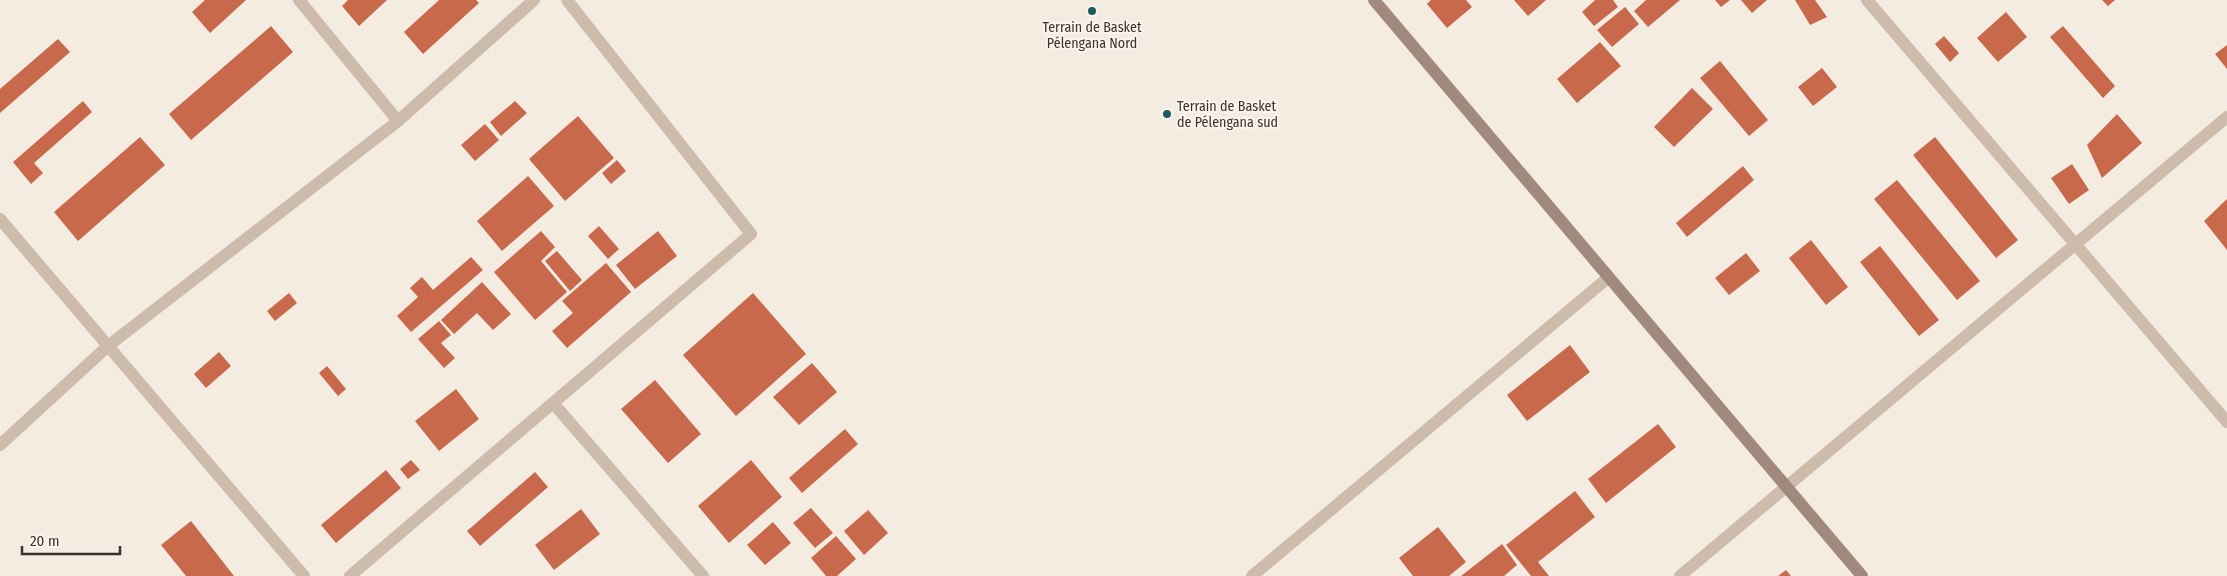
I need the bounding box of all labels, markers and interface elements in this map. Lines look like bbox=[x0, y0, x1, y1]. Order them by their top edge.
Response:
marker: Terrain de Basket Pélengana Nord bbox=[1086, 5, 1098, 17]
place label: Terrain de Basket Pélengana Nord bbox=[1042, 19, 1142, 52]
place label: Terrain de Basket de Pélengana sud bbox=[1177, 98, 1278, 131]
marker: Terrain de Basket de Pélengana sud bbox=[1161, 108, 1173, 120]
scale bar bbox=[22, 524, 120, 556]
text: 20 m bbox=[30, 532, 60, 550]

